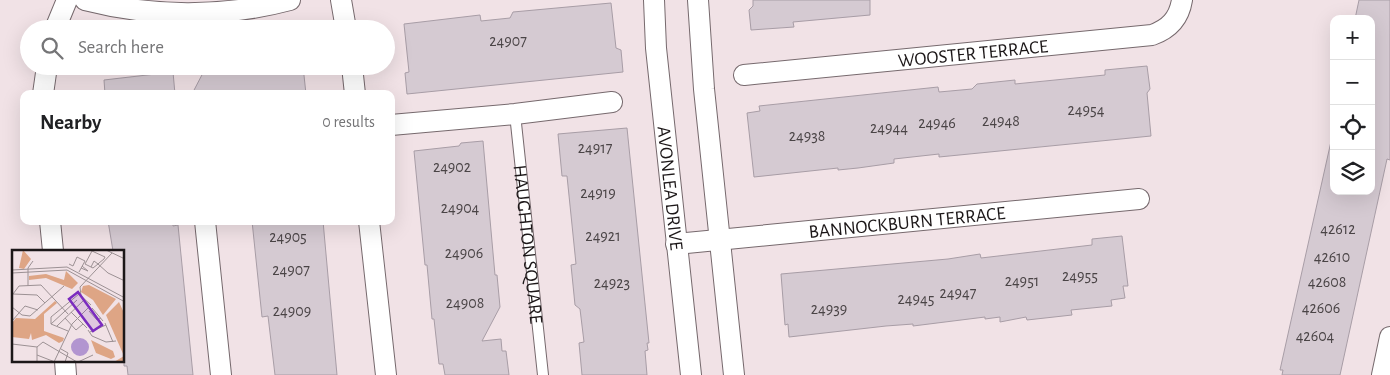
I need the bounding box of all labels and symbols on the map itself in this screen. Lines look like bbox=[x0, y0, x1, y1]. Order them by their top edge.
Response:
house number: 24907 bbox=[489, 33, 527, 49]
street label: WOOSTER TERRACE bbox=[897, 37, 1049, 71]
house number: 24954 bbox=[1068, 102, 1105, 118]
house number: 24948 bbox=[982, 113, 1020, 129]
house number: 24946 bbox=[918, 115, 956, 131]
house number: 24944 bbox=[870, 120, 908, 136]
street label: AVONLEA DRIVE bbox=[653, 125, 686, 251]
house number: 24938 bbox=[789, 128, 825, 144]
house number: 24917 bbox=[578, 140, 613, 156]
house number: 24902 bbox=[433, 159, 471, 175]
street label: HAUGHTON SQUARE bbox=[510, 164, 545, 325]
house number: 24919 bbox=[580, 185, 616, 201]
house number: 24904 bbox=[441, 200, 480, 216]
street label: BANNOCKBURN TERRACE bbox=[808, 204, 1006, 242]
house number: 42612 bbox=[1320, 221, 1356, 237]
house number: 24921 bbox=[585, 228, 621, 244]
house number: 24905 bbox=[269, 229, 307, 245]
house number: 24906 bbox=[445, 245, 483, 261]
house number: 42610 bbox=[1314, 249, 1350, 265]
inset map bbox=[12, 250, 125, 362]
house number: 24907 bbox=[272, 262, 310, 278]
house number: 24955 bbox=[1062, 268, 1098, 284]
house number: 24951 bbox=[1005, 273, 1039, 289]
house number: 42608 bbox=[1308, 274, 1346, 290]
house number: 24923 bbox=[594, 275, 630, 291]
house number: 24947 bbox=[940, 285, 977, 301]
house number: 24945 bbox=[898, 291, 934, 307]
house number: 24908 bbox=[446, 295, 484, 311]
house number: 42606 bbox=[1302, 300, 1340, 316]
house number: 24939 bbox=[811, 301, 847, 317]
house number: 24909 bbox=[273, 303, 311, 319]
house number: 42604 bbox=[1296, 328, 1335, 344]

